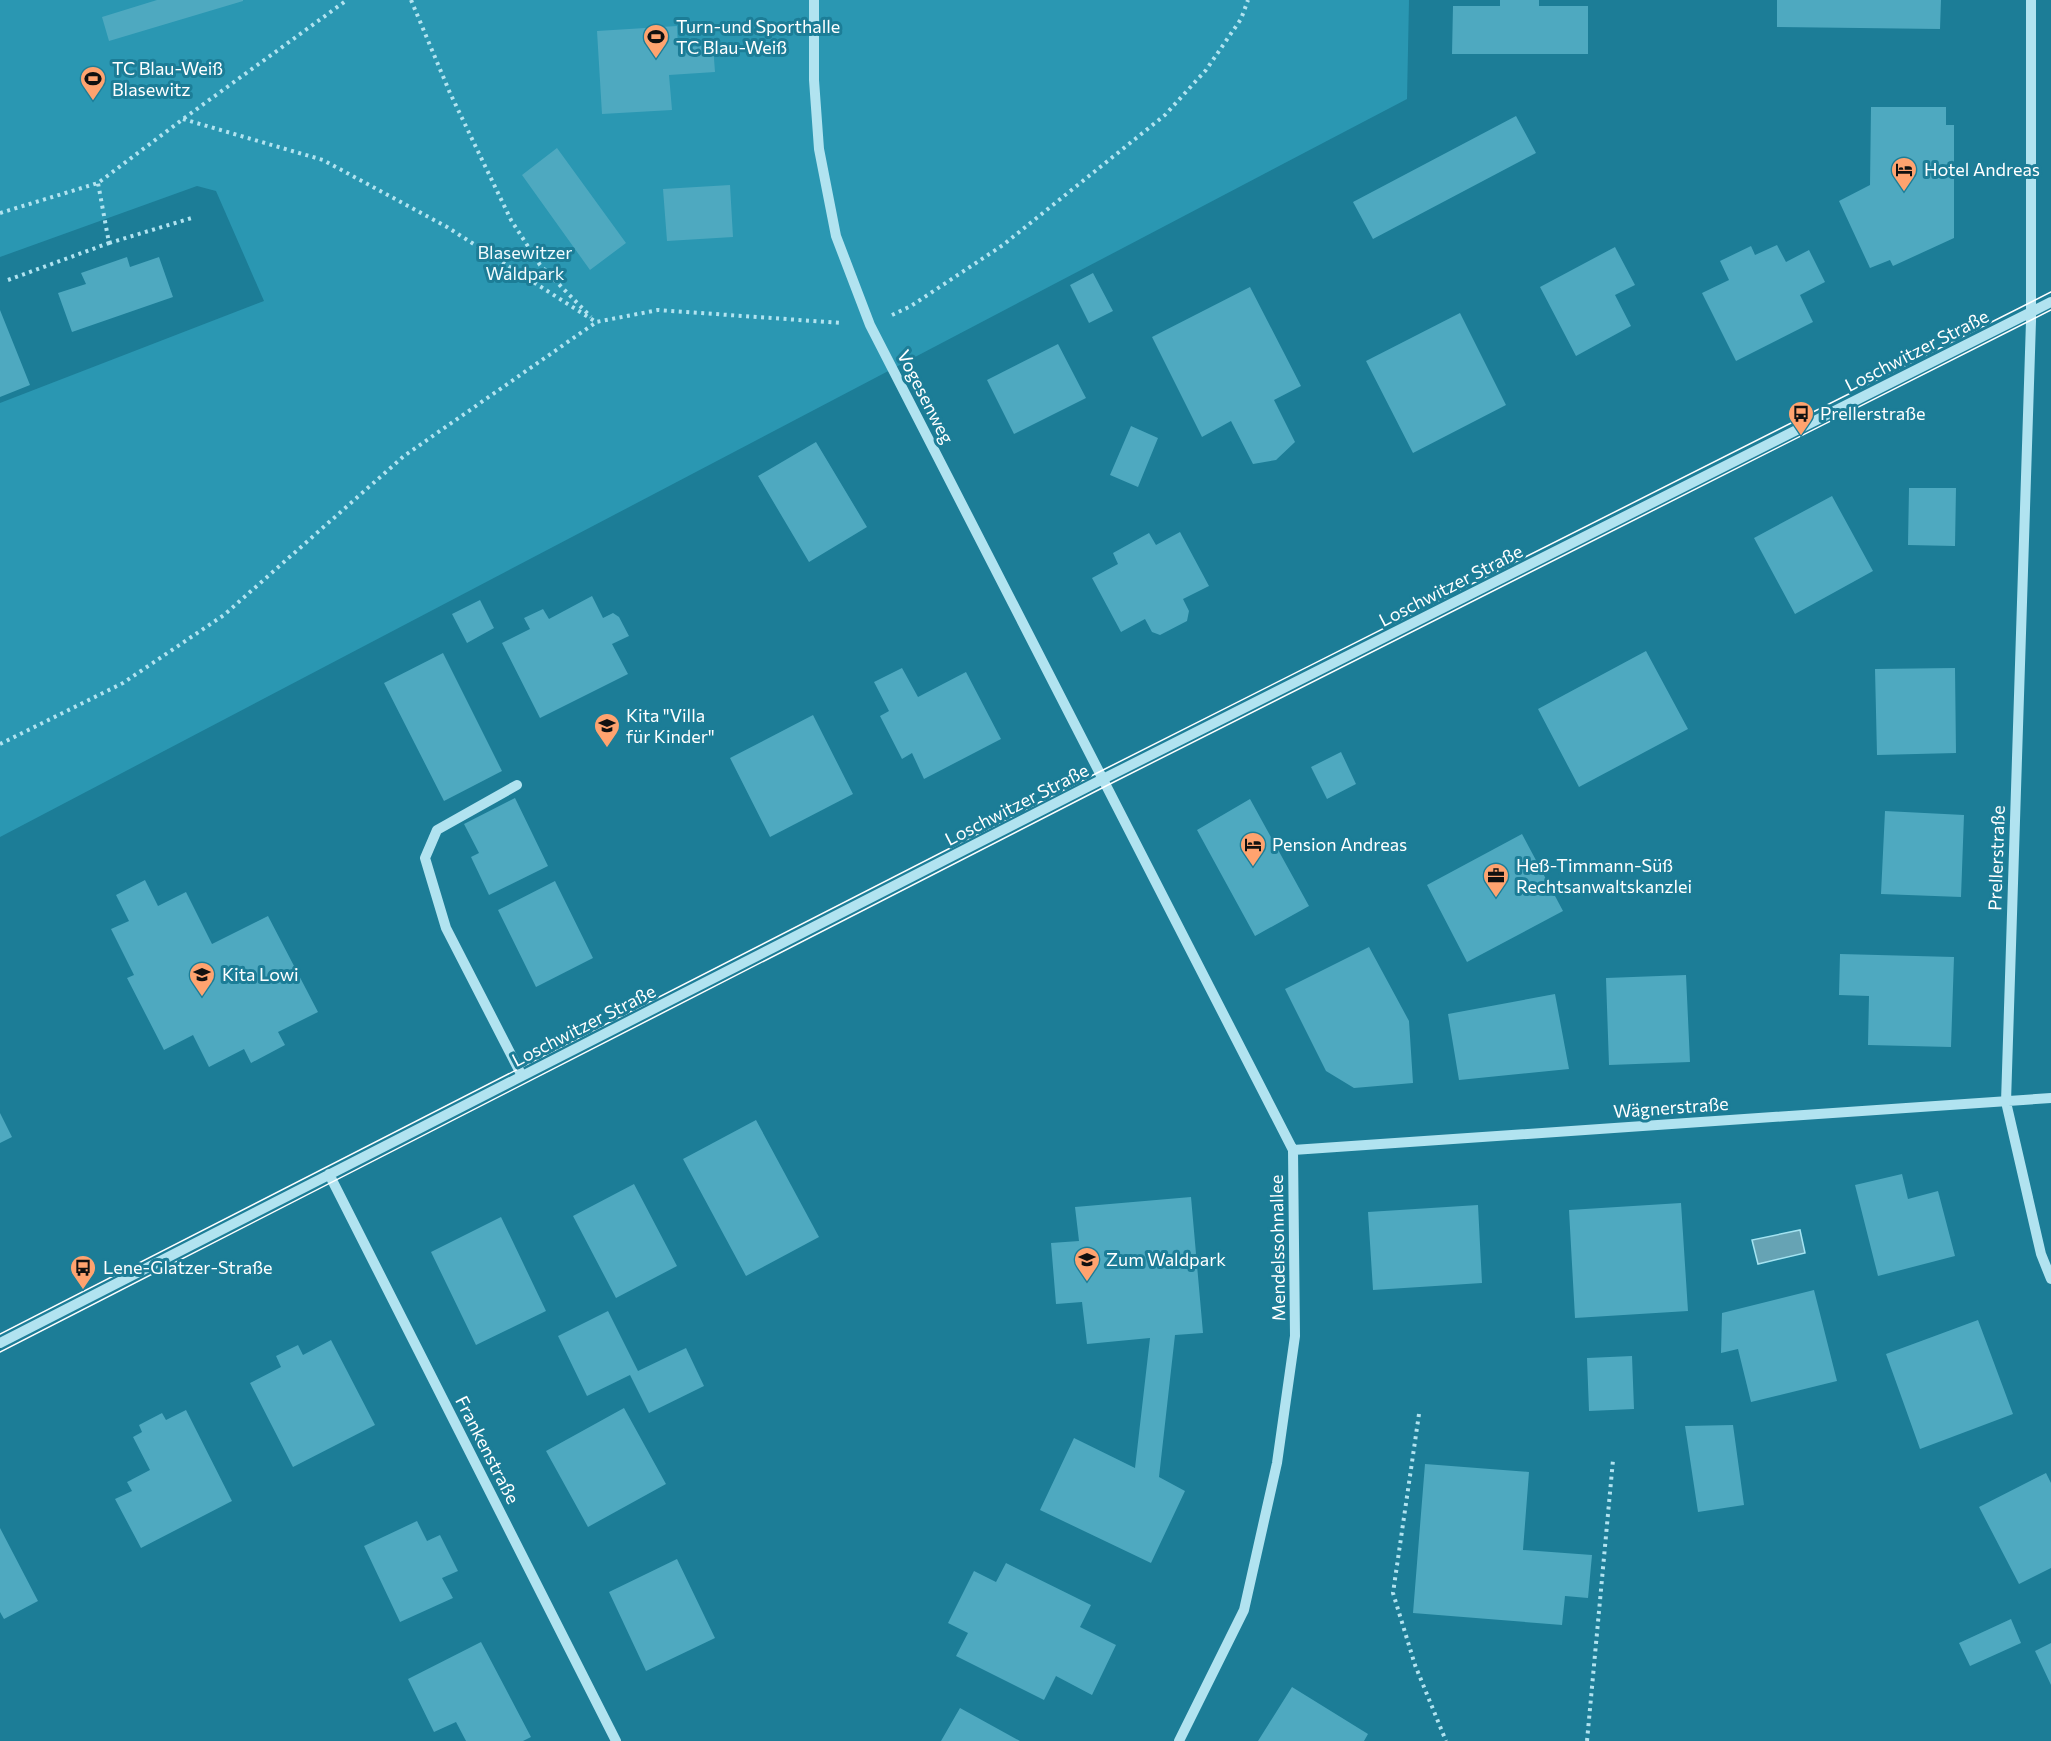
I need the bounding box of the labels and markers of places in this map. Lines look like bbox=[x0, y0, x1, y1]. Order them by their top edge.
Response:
place label: Turn-und Sporthalle TC Blau-Weiß bbox=[676, 15, 840, 58]
sports icon: Turn-und Sporthalle TC Blau-Weiß bbox=[641, 22, 671, 60]
place label: TC Blau-Weiß Blasewitz bbox=[112, 57, 223, 100]
sports icon: TC Blau-Weiß Blasewitz bbox=[78, 64, 108, 102]
hotel icon: Hotel Andreas bbox=[1889, 155, 1919, 193]
place label: Hotel Andreas bbox=[1924, 158, 2040, 180]
bus stop icon: Prellerstraße bbox=[1786, 399, 1816, 437]
place label: Prellerstraße bbox=[1820, 402, 1926, 424]
place label: Kita "Villa für Kinder" bbox=[626, 704, 715, 747]
school or university icon: Kita "Villa für Kinder" bbox=[592, 711, 622, 749]
hotel icon: Pension Andreas bbox=[1238, 830, 1268, 868]
place label: Pension Andreas bbox=[1272, 833, 1407, 855]
place label: Heß-Timmann-Süß Rechtsanwaltskanzlei bbox=[1516, 854, 1692, 897]
office icon: Heß-Timmann-Süß Rechtsanwaltskanzlei bbox=[1481, 861, 1511, 899]
school or university icon: Kita Lowi bbox=[187, 960, 217, 998]
place label: Kita Lowi bbox=[222, 963, 299, 985]
school or university icon: Zum Waldpark bbox=[1072, 1245, 1102, 1283]
place label: Zum Waldpark bbox=[1106, 1248, 1226, 1270]
bus stop icon: Lene-Glatzer-Straße bbox=[68, 1253, 98, 1291]
place label: Lene-Glatzer-Straße bbox=[103, 1256, 273, 1278]

